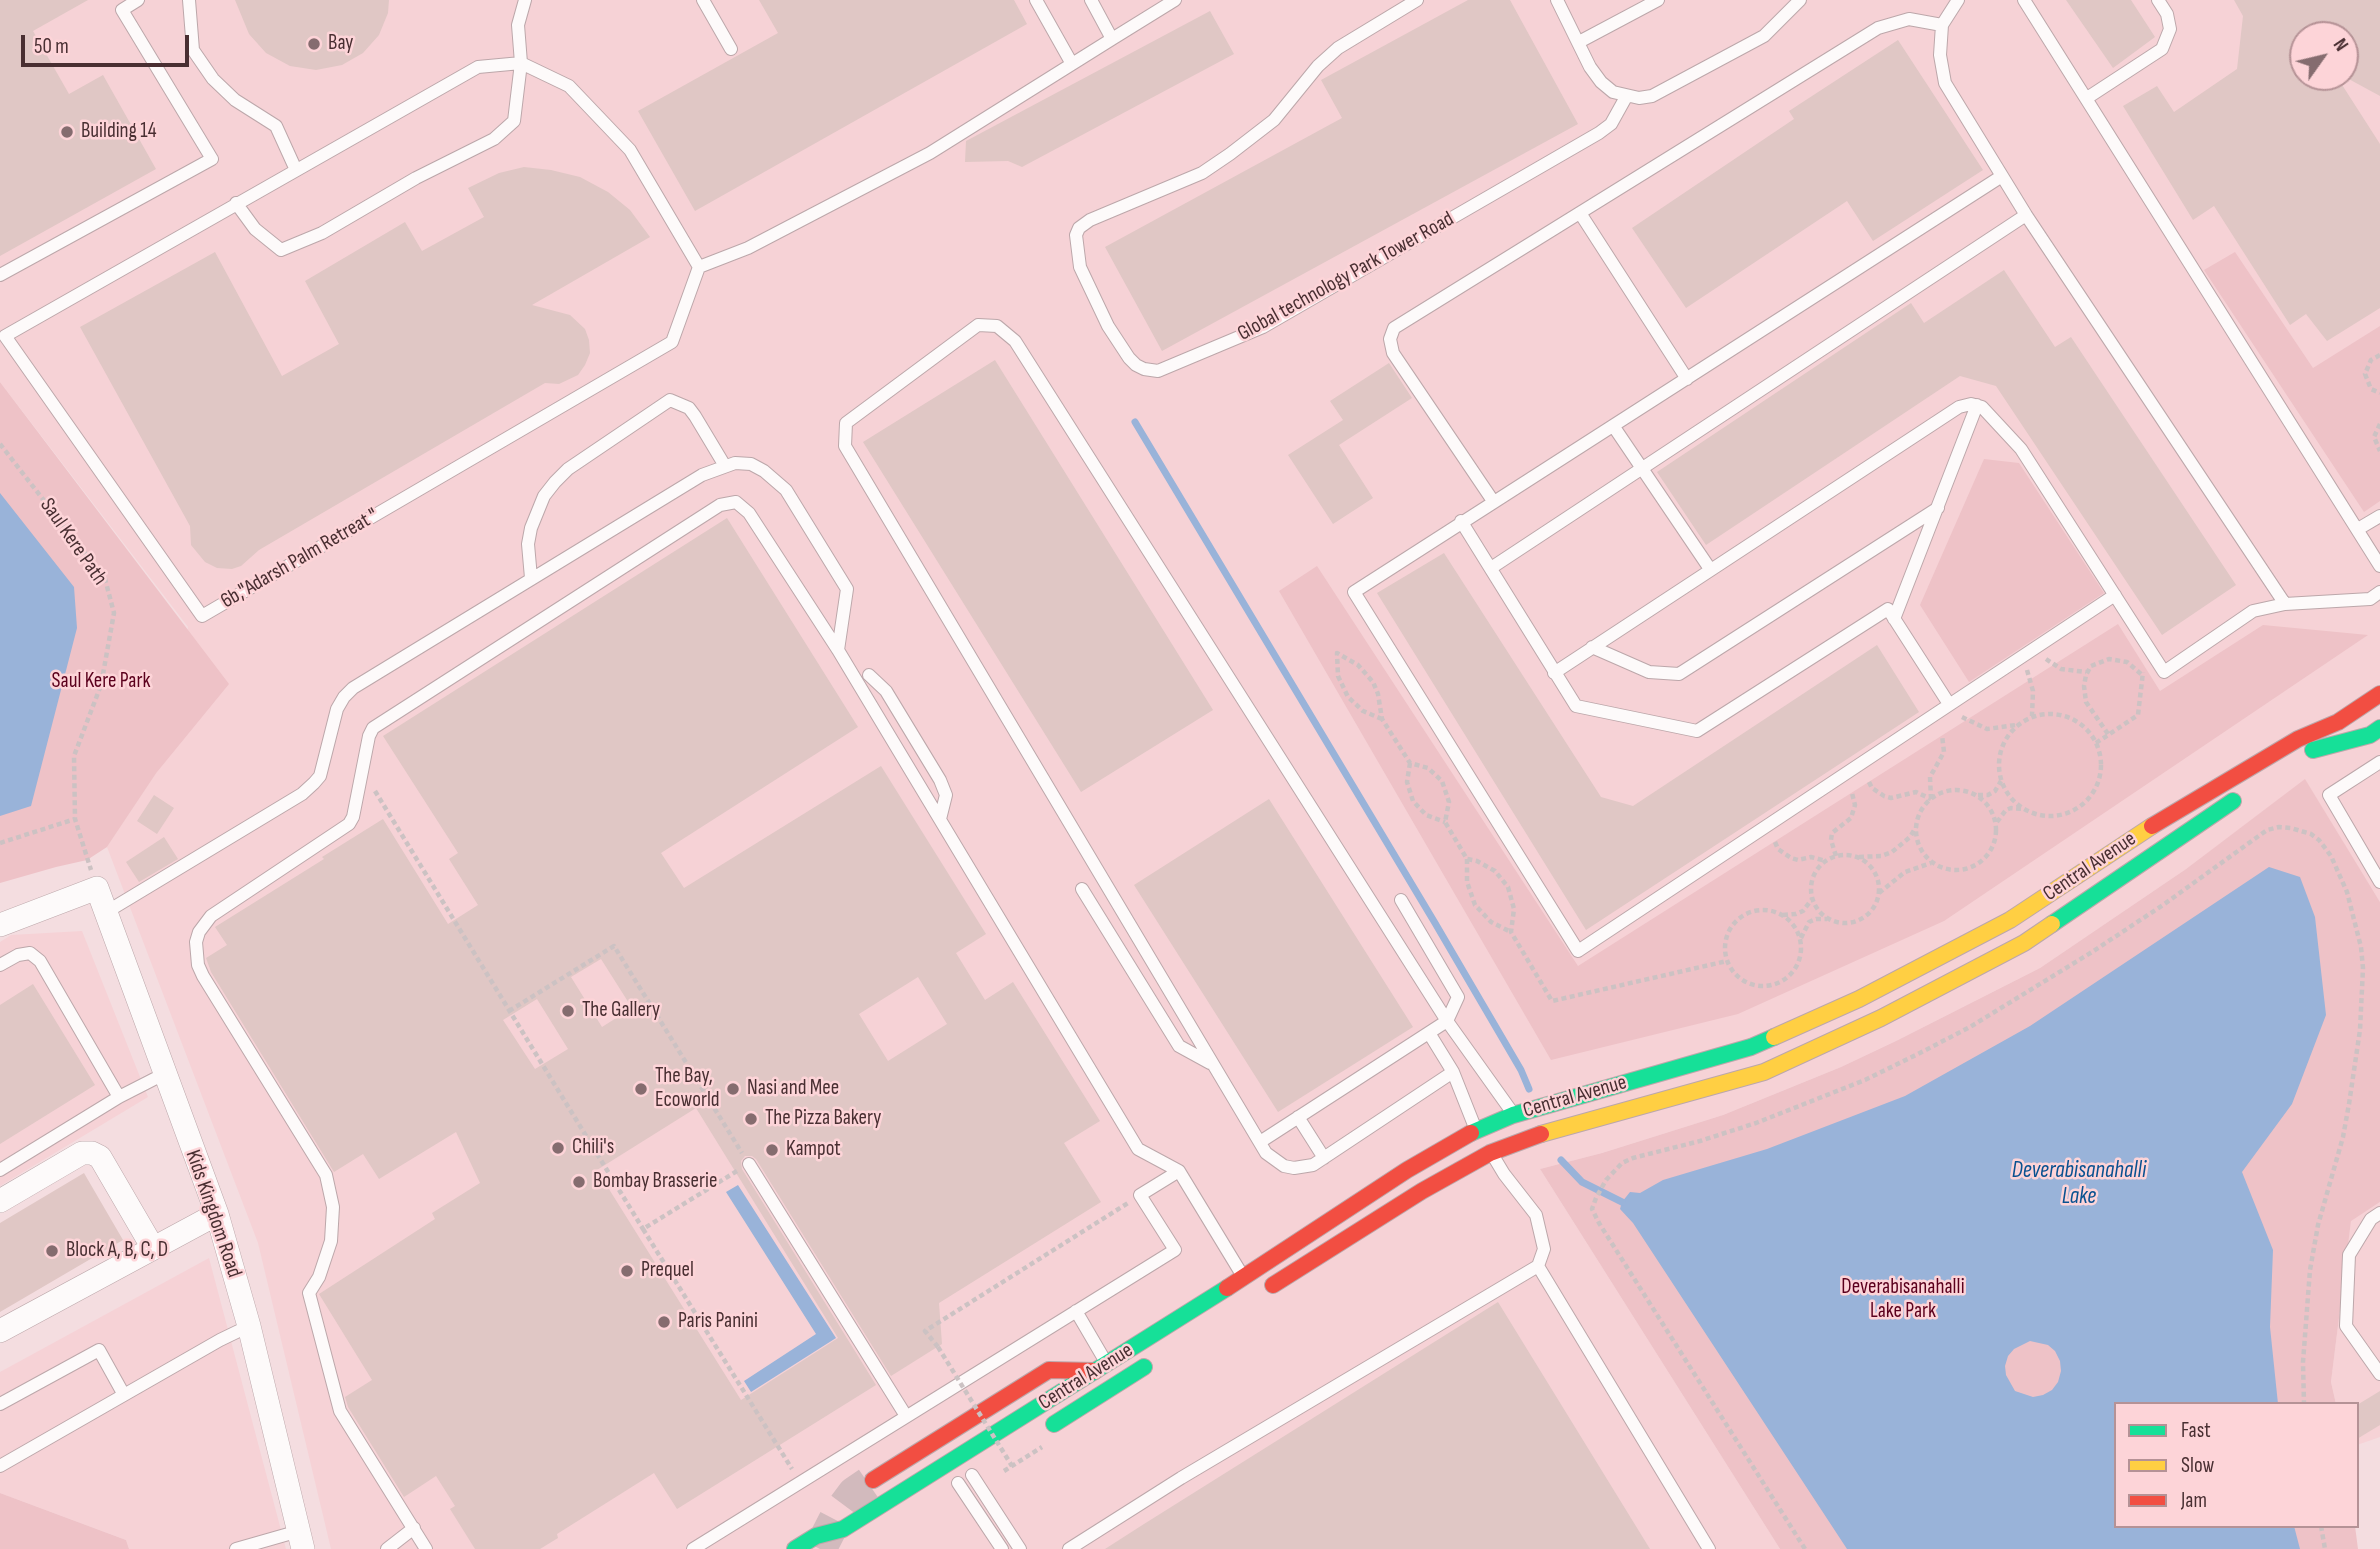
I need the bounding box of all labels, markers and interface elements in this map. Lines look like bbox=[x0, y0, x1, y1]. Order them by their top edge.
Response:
scale bar bbox=[24, 21, 192, 65]
north arrow bbox=[2289, 21, 2359, 91]
place label: Bay bbox=[328, 31, 353, 57]
text: 50 m bbox=[34, 34, 69, 59]
text: N bbox=[2328, 34, 2353, 56]
marker: Bay bbox=[306, 36, 322, 52]
place label: Building 14 bbox=[81, 119, 156, 145]
marker: Building 14 bbox=[59, 124, 75, 140]
street label: Global technology Park Tower Road bbox=[1233, 207, 1459, 347]
street label: Saul Kere Path bbox=[34, 494, 112, 590]
street label: 6b,"Adarsh Palm Retreat " bbox=[217, 504, 383, 614]
park label: Saul Kere Park bbox=[52, 669, 150, 695]
street label: Central Avenue bbox=[2039, 827, 2141, 907]
place label: The Gallery bbox=[582, 998, 660, 1024]
marker: The Gallery bbox=[560, 1003, 576, 1019]
place label: The Bay, Ecoworld bbox=[655, 1064, 720, 1114]
street label: Central Avenue bbox=[1520, 1070, 1630, 1124]
place label: Nasi and Mee bbox=[747, 1076, 839, 1102]
marker: The Bay, Ecoworld bbox=[633, 1081, 649, 1097]
marker: Nasi and Mee bbox=[725, 1081, 741, 1097]
place label: The Pizza Bakery bbox=[765, 1106, 881, 1132]
marker: The Pizza Bakery bbox=[743, 1111, 759, 1127]
place label: Chili's bbox=[572, 1135, 614, 1161]
place label: Kampot bbox=[786, 1137, 841, 1163]
marker: Chili's bbox=[550, 1140, 566, 1156]
marker: Kampot bbox=[764, 1142, 780, 1158]
street label: Kids Kingdom Road bbox=[179, 1147, 247, 1281]
water label: Deverabisanahalli Lake bbox=[2012, 1157, 2146, 1211]
place label: Bombay Brasserie bbox=[593, 1169, 717, 1195]
marker: Bombay Brasserie bbox=[571, 1174, 587, 1190]
place label: Block A, B, C, D bbox=[66, 1238, 168, 1264]
marker: Block A, B, C, D bbox=[44, 1243, 60, 1259]
place label: Prequel bbox=[641, 1258, 694, 1284]
marker: Prequel bbox=[619, 1263, 635, 1279]
park label: Deverabisanahalli Lake Park bbox=[1841, 1275, 1965, 1325]
place label: Paris Panini bbox=[678, 1309, 758, 1335]
marker: Paris Panini bbox=[656, 1314, 672, 1330]
street label: Central Avenue bbox=[1034, 1338, 1138, 1416]
legend bbox=[2114, 1402, 2359, 1528]
text: Fast bbox=[2181, 1418, 2211, 1443]
text: Slow bbox=[2181, 1453, 2214, 1478]
text: Jam bbox=[2181, 1488, 2207, 1513]

